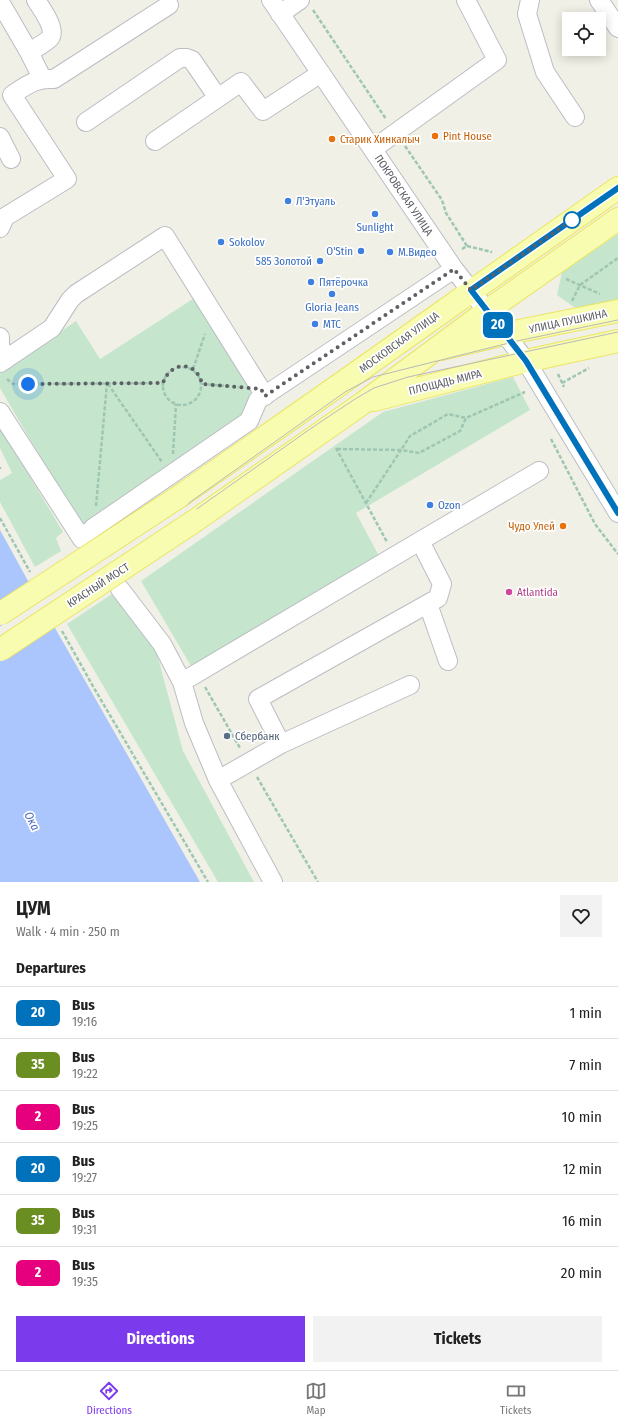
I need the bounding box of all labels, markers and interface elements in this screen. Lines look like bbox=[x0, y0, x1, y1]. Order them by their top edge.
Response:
map controls bbox=[562, 12, 606, 56]
button: locate bbox=[562, 12, 606, 56]
place label: Pint House bbox=[443, 130, 492, 143]
marker: Pint House bbox=[430, 131, 440, 141]
place label: Старик Хинкалыч bbox=[340, 133, 420, 146]
marker: Старик Хинкалыч bbox=[327, 134, 337, 144]
street label: ПОКРОВСКАЯ УЛИЦА bbox=[372, 152, 436, 238]
place label: Л'Этуаль bbox=[296, 195, 335, 208]
marker: Л'Этуаль bbox=[283, 196, 293, 206]
marker: Sunlight bbox=[370, 209, 380, 219]
unlabelled marker bbox=[563, 211, 581, 229]
place label: Sunlight bbox=[356, 221, 394, 234]
place label: Sokolov bbox=[229, 236, 265, 249]
marker: Sokolov bbox=[216, 237, 226, 247]
place label: O'Stin bbox=[326, 245, 353, 258]
marker: O'Stin bbox=[356, 246, 366, 256]
place label: М.Видео bbox=[398, 246, 437, 259]
marker: М.Видео bbox=[385, 247, 395, 257]
place label: 585 Золотой bbox=[256, 255, 312, 268]
marker: 585 Золотой bbox=[315, 256, 325, 266]
place label: Пятёрочка bbox=[319, 276, 368, 289]
marker: Пятёрочка bbox=[306, 277, 316, 287]
marker: Gloria Jeans bbox=[327, 289, 337, 299]
place label: Gloria Jeans bbox=[305, 301, 359, 314]
street label: УЛИЦА ПУШКИНА bbox=[527, 307, 608, 336]
street label: МОСКОВСКАЯ УЛИЦА bbox=[357, 309, 442, 376]
line badge: 20 bbox=[480, 312, 516, 338]
text: 20 bbox=[491, 316, 505, 333]
place label: МТС bbox=[323, 318, 341, 331]
marker: МТС bbox=[310, 319, 320, 329]
street label: ПЛОЩАДЬ МИРА bbox=[407, 367, 483, 398]
your location bbox=[18, 374, 38, 394]
place label: Ozon bbox=[438, 499, 461, 512]
marker: Ozon bbox=[425, 500, 435, 510]
place label: Чудо Улей bbox=[508, 520, 555, 533]
marker: Чудо Улей bbox=[558, 521, 568, 531]
street label: КРАСНЫЙ МОСТ bbox=[65, 560, 133, 610]
place label: Atlantida bbox=[517, 586, 558, 599]
marker: Atlantida bbox=[504, 587, 514, 597]
place label: Сбербанк bbox=[235, 730, 280, 743]
marker: Сбербанк bbox=[222, 731, 232, 741]
water label: Ока bbox=[21, 809, 43, 833]
button: heart bbox=[560, 895, 602, 937]
text: ЦУМ bbox=[16, 897, 51, 920]
text: Walk · 4 min · 250 m bbox=[16, 924, 120, 939]
text: Departures bbox=[16, 959, 86, 977]
text: Bus bbox=[72, 996, 95, 1014]
text: 20 bbox=[31, 1004, 45, 1021]
text: 1 min bbox=[569, 1004, 602, 1022]
text: 19:16 bbox=[72, 1014, 97, 1029]
text: Bus bbox=[72, 1048, 95, 1066]
text: 35 bbox=[31, 1056, 45, 1073]
text: 7 min bbox=[569, 1056, 602, 1074]
text: 19:22 bbox=[72, 1066, 98, 1081]
text: Bus bbox=[72, 1100, 95, 1118]
text: 2 bbox=[35, 1108, 41, 1125]
text: 10 min bbox=[562, 1108, 602, 1126]
text: 19:25 bbox=[72, 1118, 98, 1133]
text: Bus bbox=[72, 1152, 95, 1170]
text: 20 bbox=[31, 1160, 45, 1177]
text: 12 min bbox=[563, 1160, 602, 1178]
text: 19:27 bbox=[72, 1170, 97, 1185]
text: Bus bbox=[72, 1204, 95, 1222]
text: 35 bbox=[31, 1212, 45, 1229]
text: 16 min bbox=[562, 1212, 602, 1230]
text: 19:31 bbox=[72, 1222, 97, 1237]
text: Bus bbox=[72, 1256, 95, 1274]
text: 2 bbox=[35, 1264, 41, 1281]
text: 20 min bbox=[561, 1264, 602, 1282]
text: 19:35 bbox=[72, 1274, 98, 1289]
button: Directions bbox=[16, 1316, 305, 1362]
button: Tickets bbox=[313, 1316, 602, 1362]
tab: Directions bbox=[87, 1380, 132, 1417]
tab: Map bbox=[305, 1380, 327, 1417]
tab: Tickets bbox=[500, 1380, 531, 1417]

